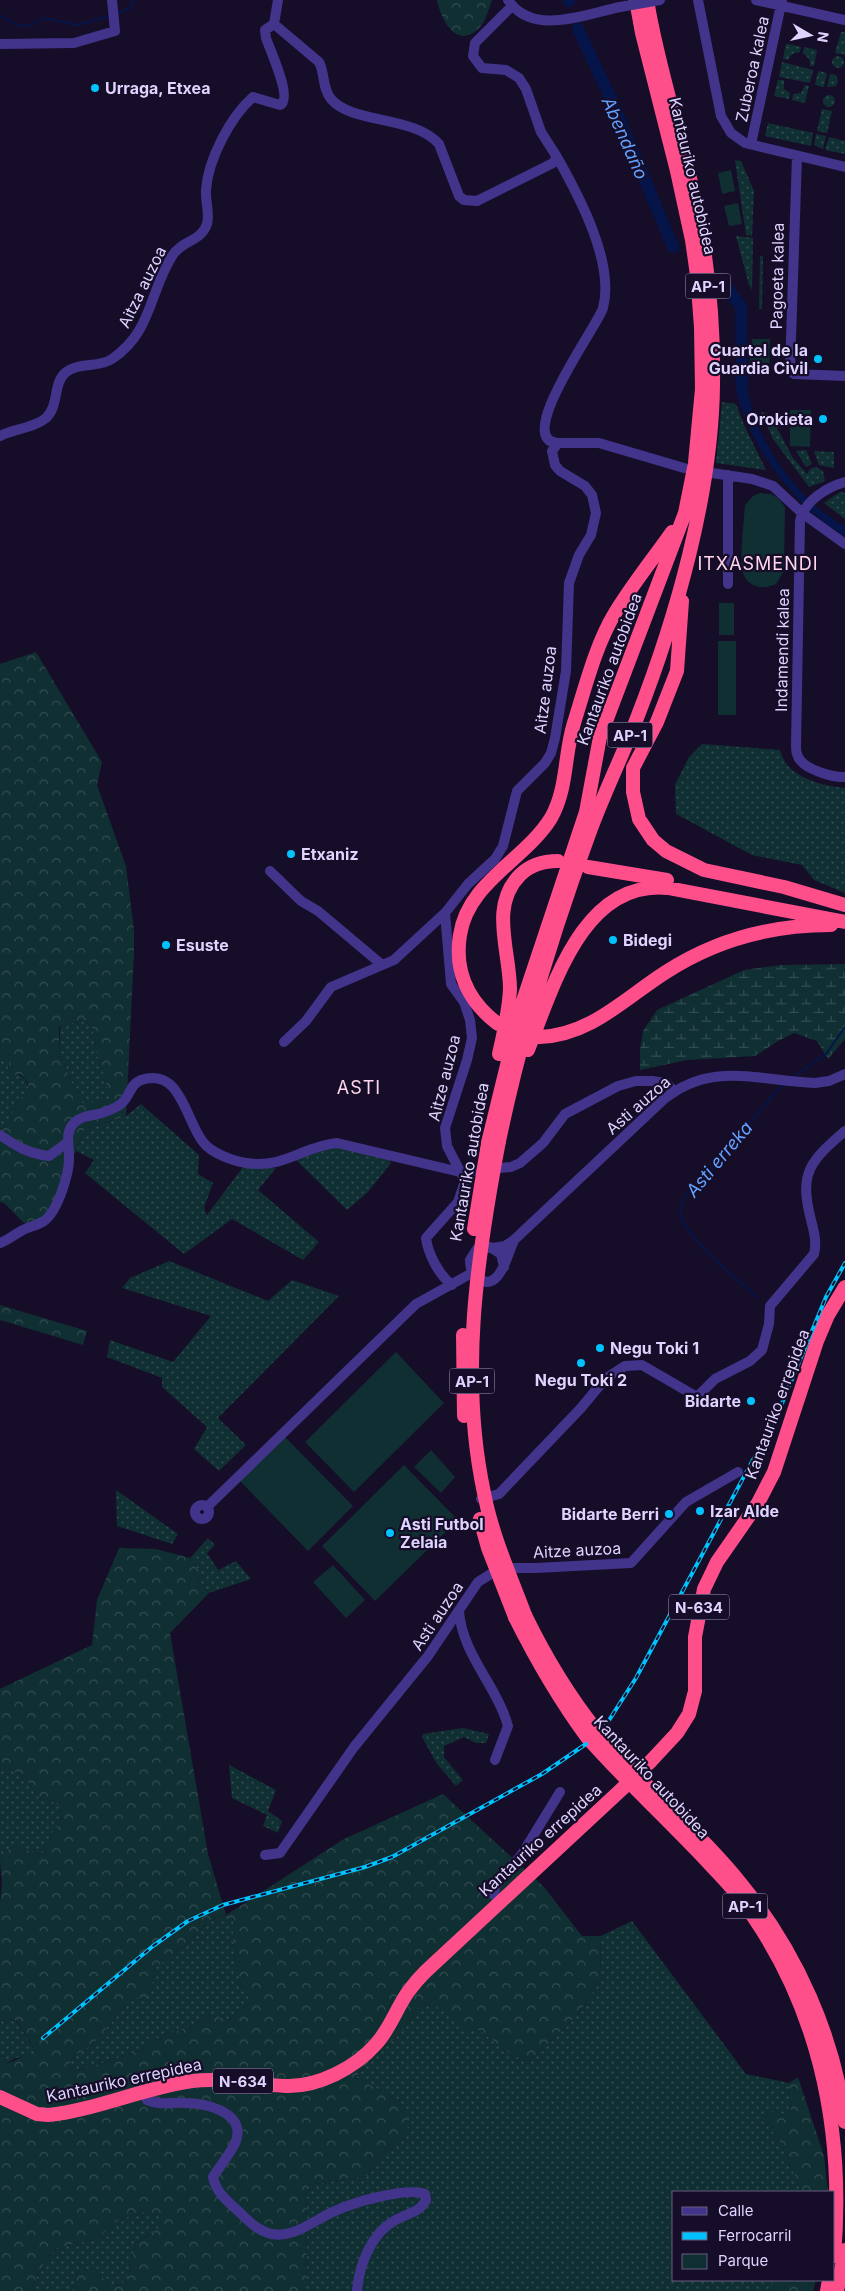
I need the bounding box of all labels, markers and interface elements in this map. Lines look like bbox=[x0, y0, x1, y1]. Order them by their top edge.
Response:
north arrow bbox=[785, 10, 835, 60]
street label: Zuberoa kalea bbox=[731, 14, 773, 124]
text: N bbox=[814, 31, 833, 44]
place label: Urraga, Etxea bbox=[105, 78, 210, 98]
marker: Urraga, Etxea bbox=[89, 82, 101, 94]
water label: Abendaño bbox=[597, 93, 652, 182]
street label: Kantauriko autobidea bbox=[665, 95, 721, 257]
street label: Pagoeta kalea bbox=[766, 222, 788, 330]
street label: Aitza auzoa bbox=[114, 243, 170, 331]
road number: AP-1 bbox=[686, 274, 730, 298]
place label: Cuartel de la Guardia Civil bbox=[709, 340, 808, 378]
marker: Cuartel de la Guardia Civil bbox=[812, 353, 824, 365]
place label: Orokieta bbox=[746, 409, 813, 429]
marker: Orokieta bbox=[817, 413, 829, 425]
district label: ITXASMENDI bbox=[697, 553, 819, 574]
street label: Indamendi kalea bbox=[771, 588, 793, 712]
street label: Kantauriko autobidea bbox=[572, 590, 646, 748]
street label: Aitze auzoa bbox=[530, 645, 560, 735]
road number: AP-1 bbox=[608, 722, 652, 748]
place label: Etxaniz bbox=[301, 844, 359, 864]
marker: Etxaniz bbox=[285, 848, 297, 860]
place label: Bidegi bbox=[623, 930, 672, 950]
marker: Bidegi bbox=[607, 934, 619, 946]
place label: Esuste bbox=[176, 935, 229, 955]
marker: Esuste bbox=[160, 939, 172, 951]
street label: Aitze auzoa bbox=[424, 1033, 464, 1123]
street label: Asti auzoa bbox=[602, 1072, 674, 1138]
district label: ASTI bbox=[337, 1077, 381, 1098]
street label: Kantauriko autobidea bbox=[445, 1081, 493, 1243]
water label: Asti erreka bbox=[681, 1117, 757, 1202]
street label: Kantauriko errepidea bbox=[741, 1326, 813, 1482]
place label: Negu Toki 1 bbox=[610, 1338, 699, 1358]
marker: Negu Toki 1 bbox=[594, 1342, 606, 1354]
marker: Negu Toki 2 bbox=[575, 1357, 587, 1369]
road number: AP-1 bbox=[450, 1368, 494, 1394]
place label: Negu Toki 2 bbox=[535, 1370, 627, 1390]
place label: Bidarte bbox=[685, 1391, 741, 1411]
marker: Bidarte bbox=[745, 1395, 757, 1407]
place label: Izar Alde bbox=[710, 1501, 779, 1521]
place label: Bidarte Berri bbox=[561, 1504, 659, 1524]
marker: Izar Alde bbox=[694, 1505, 706, 1517]
marker: Bidarte Berri bbox=[663, 1508, 675, 1520]
place label: Asti Futbol Zelaia bbox=[400, 1514, 484, 1552]
marker: Asti Futbol Zelaia bbox=[384, 1527, 396, 1539]
street label: Aitze auzoa bbox=[532, 1538, 622, 1562]
street label: Asti auzoa bbox=[407, 1578, 467, 1654]
road number: N-634 bbox=[669, 1594, 729, 1620]
street label: Kantauriko autobidea bbox=[590, 1711, 714, 1843]
street label: Kantauriko errepidea bbox=[475, 1780, 605, 1900]
road number: AP-1 bbox=[722, 1894, 768, 1918]
street label: Kantauriko errepidea bbox=[45, 2054, 203, 2106]
road number: N-634 bbox=[213, 2068, 273, 2094]
legend bbox=[672, 2191, 835, 2281]
text: Calle bbox=[718, 2201, 753, 2220]
text: Ferrocarril bbox=[718, 2226, 791, 2245]
text: Parque bbox=[718, 2251, 768, 2270]

